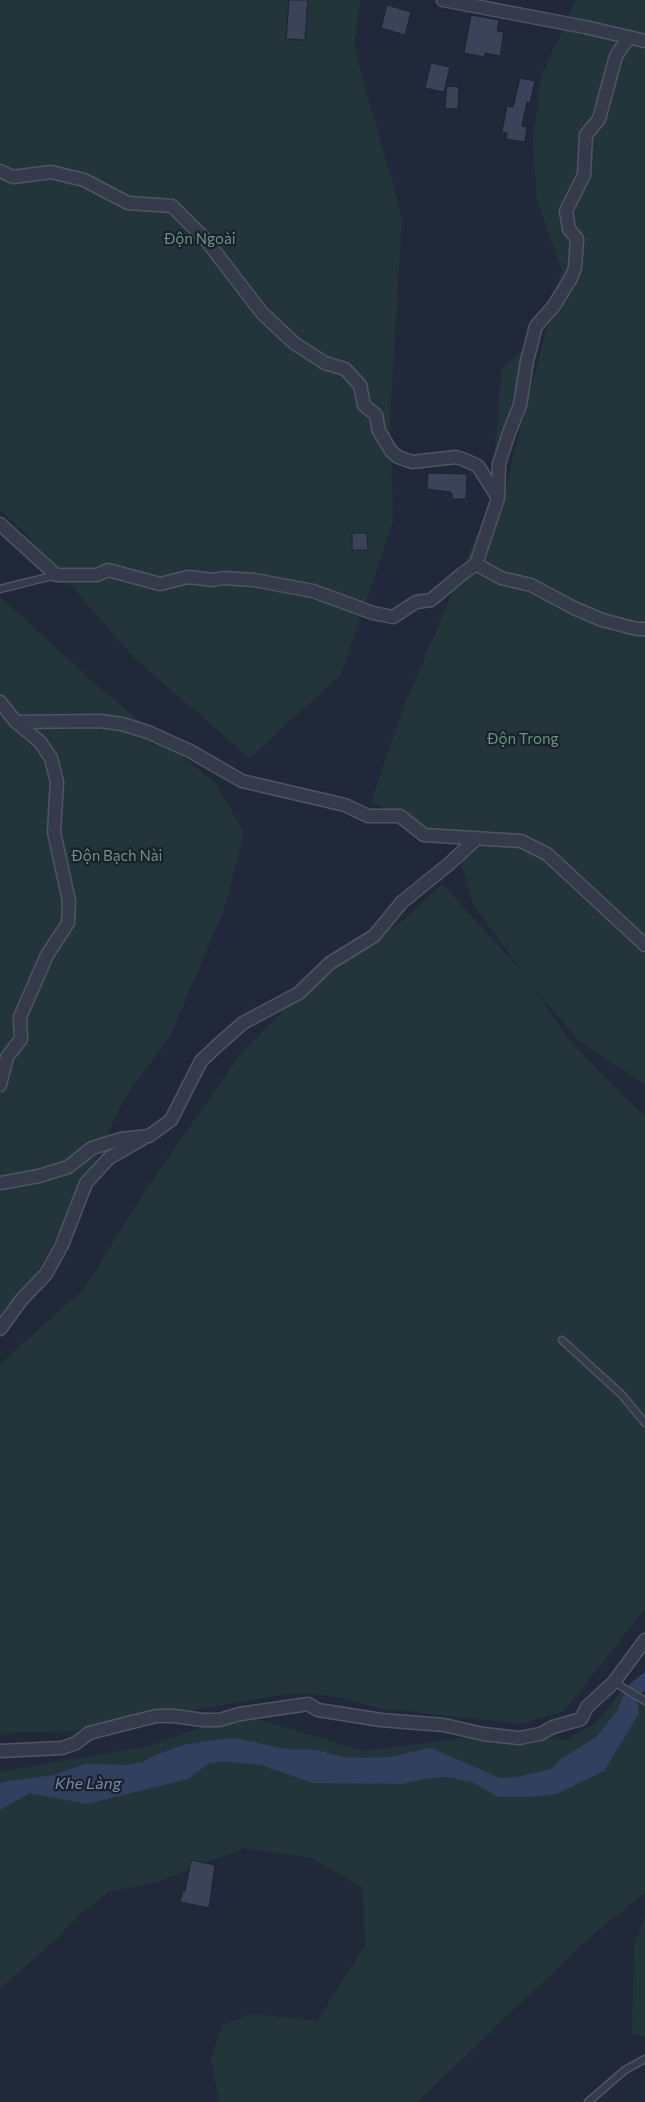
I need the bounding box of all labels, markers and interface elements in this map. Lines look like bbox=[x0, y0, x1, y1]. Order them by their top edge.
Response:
park label: Độn Ngoài bbox=[164, 230, 236, 248]
park label: Độn Trong bbox=[487, 730, 559, 748]
park label: Độn Bạch Nài bbox=[72, 847, 162, 865]
water label: Khe Làng bbox=[55, 1774, 121, 1794]

